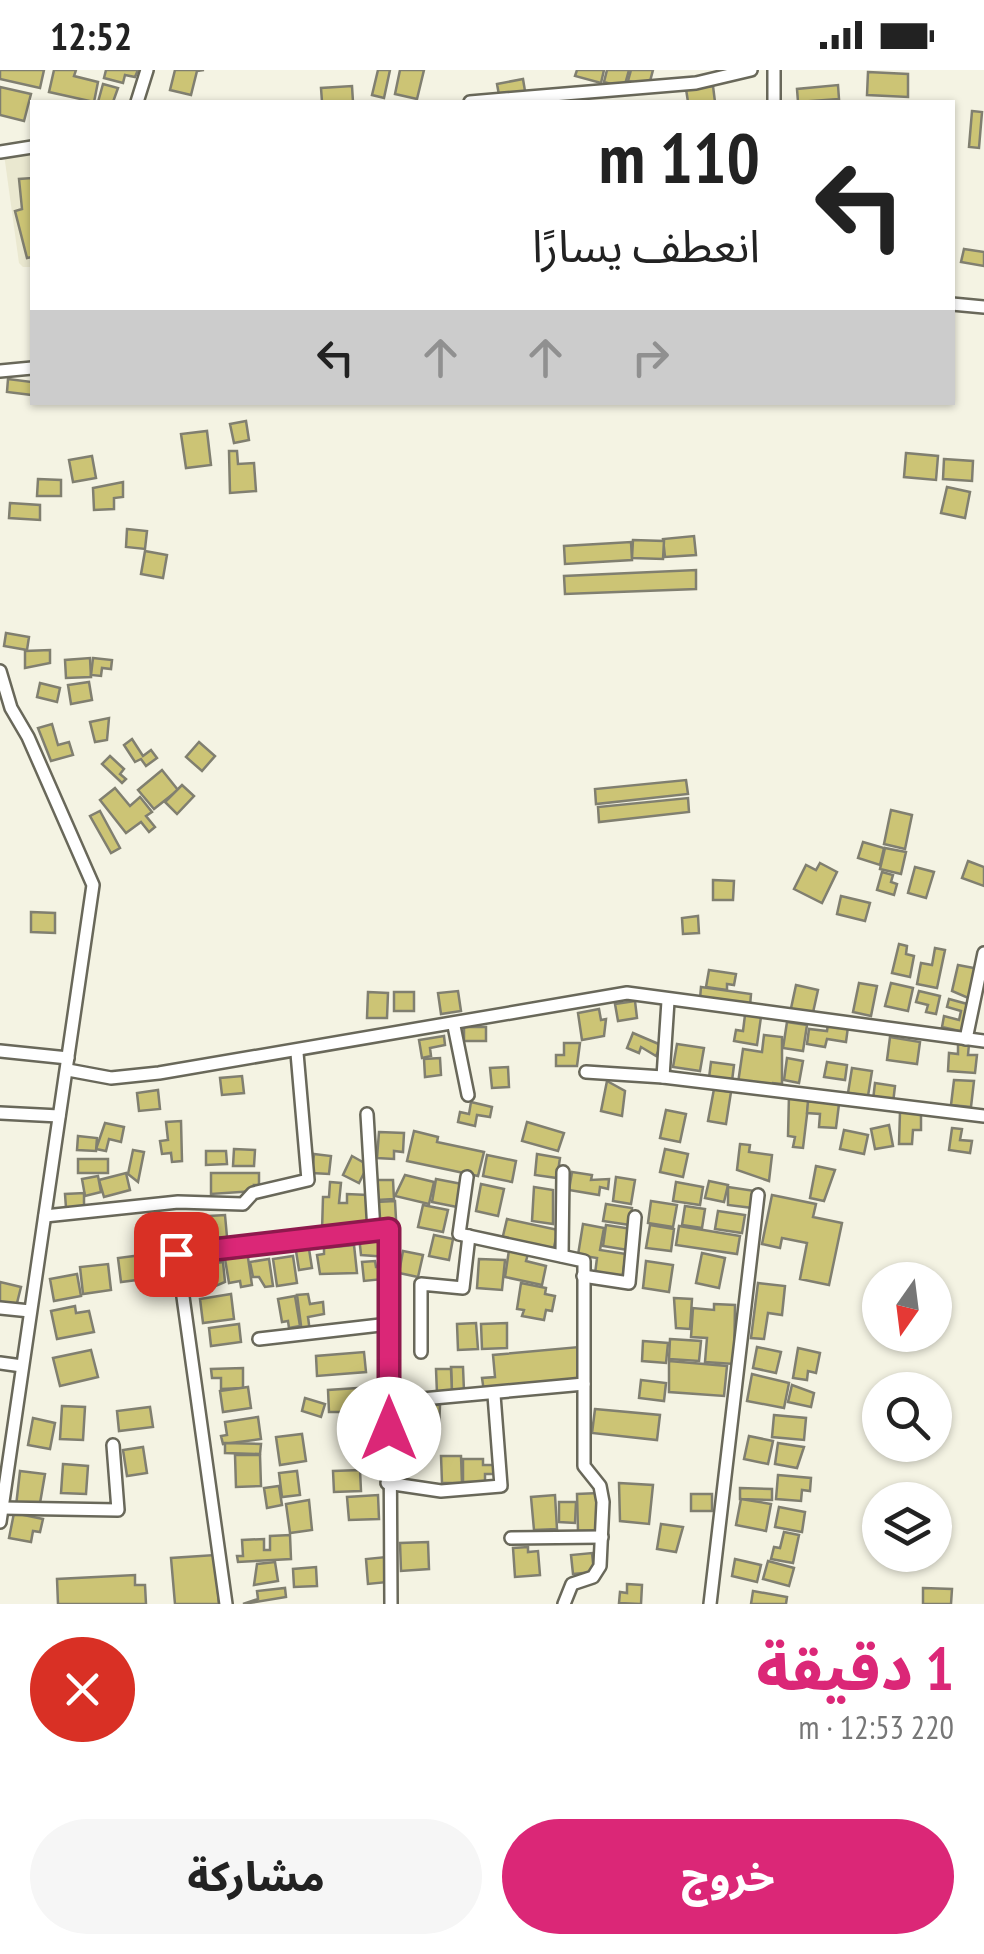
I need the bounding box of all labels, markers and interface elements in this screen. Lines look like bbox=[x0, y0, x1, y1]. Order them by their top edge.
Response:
text: 12:52 bbox=[50, 11, 132, 60]
text: 110 m bbox=[599, 112, 760, 202]
icon: left bbox=[795, 140, 925, 270]
text: انعطف يسارًا bbox=[532, 216, 760, 274]
icon: left bbox=[308, 330, 363, 385]
icon: ahead bbox=[413, 330, 468, 385]
icon: ahead bbox=[518, 330, 573, 385]
icon: right bbox=[623, 330, 678, 385]
pin bbox=[134, 1212, 219, 1297]
icon: arrive bbox=[149, 1227, 204, 1282]
north arrow bbox=[862, 1262, 952, 1352]
map controls bbox=[862, 1262, 952, 1572]
button: search bbox=[862, 1372, 952, 1462]
position arrow bbox=[337, 1377, 441, 1481]
button: layers bbox=[862, 1482, 952, 1572]
text: 1 دقيقة bbox=[756, 1629, 954, 1707]
button: close bbox=[30, 1637, 135, 1742]
text: 220 m · 12:53 bbox=[799, 1706, 954, 1748]
button: مشاركة bbox=[30, 1819, 482, 1934]
button: خروج bbox=[502, 1819, 954, 1934]

